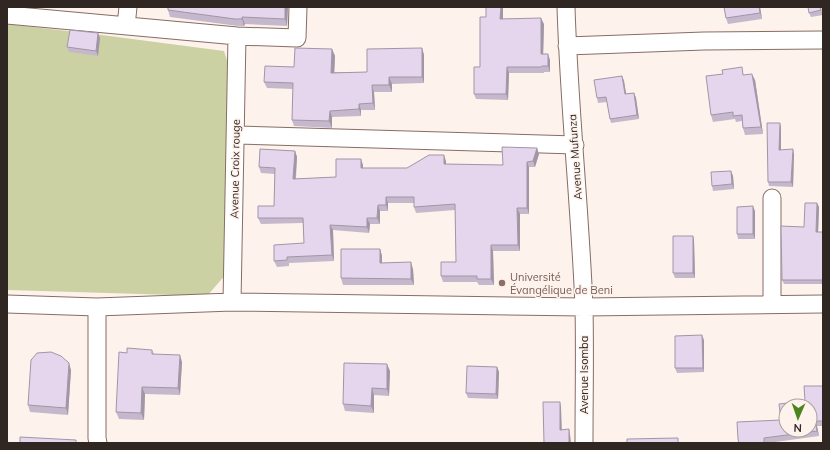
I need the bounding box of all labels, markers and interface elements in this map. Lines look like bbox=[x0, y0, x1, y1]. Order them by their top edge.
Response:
street label: Avenue Mufunza bbox=[565, 114, 585, 200]
street label: Avenue Croix rouge bbox=[227, 119, 243, 219]
place label: Université Évangélique de Beni bbox=[510, 270, 613, 297]
marker: Université Évangélique de Beni bbox=[497, 278, 507, 288]
street label: Avenue Isomba bbox=[577, 336, 591, 414]
north arrow bbox=[778, 398, 818, 438]
text: N bbox=[793, 421, 802, 435]

